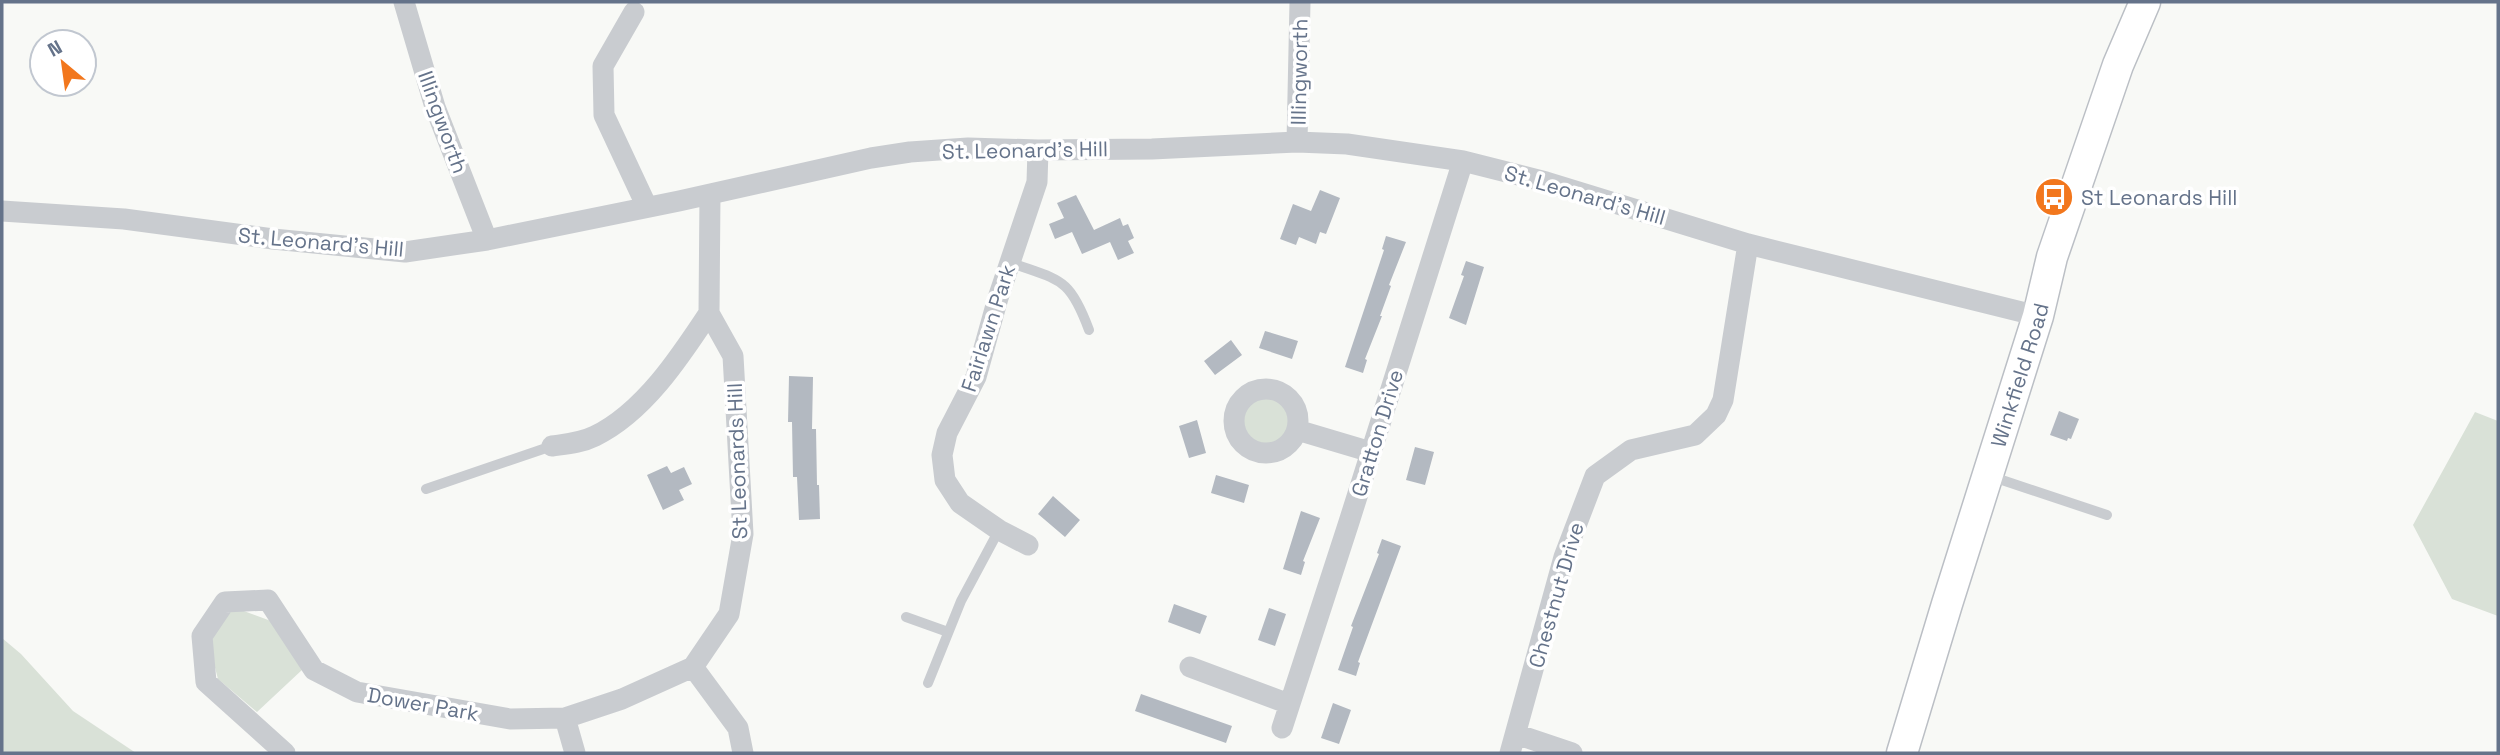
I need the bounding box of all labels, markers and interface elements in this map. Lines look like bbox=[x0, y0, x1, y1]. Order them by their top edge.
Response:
street label: Illingworth bbox=[1285, 18, 1313, 126]
north arrow bbox=[28, 28, 98, 98]
text: N bbox=[43, 35, 67, 63]
street label: Illingworth bbox=[412, 67, 474, 177]
street label: St. Leonard's Hill bbox=[942, 135, 1108, 165]
street label: St. Leonard's Hill bbox=[1501, 159, 1669, 231]
bus stop icon: St Leonards Hill bbox=[2033, 176, 2075, 218]
place label: St Leonards Hill bbox=[2081, 184, 2237, 211]
street label: St. Leonard's Hill bbox=[237, 221, 405, 263]
street label: Fairlawn Park bbox=[955, 261, 1021, 395]
street label: Winkfield Road bbox=[1984, 300, 2054, 450]
street label: Gratton Drive bbox=[1345, 366, 1409, 500]
street label: St Leonards Hill bbox=[721, 382, 753, 540]
street label: Chestnut Drive bbox=[1522, 519, 1590, 671]
street label: Dower Park bbox=[365, 681, 481, 727]

